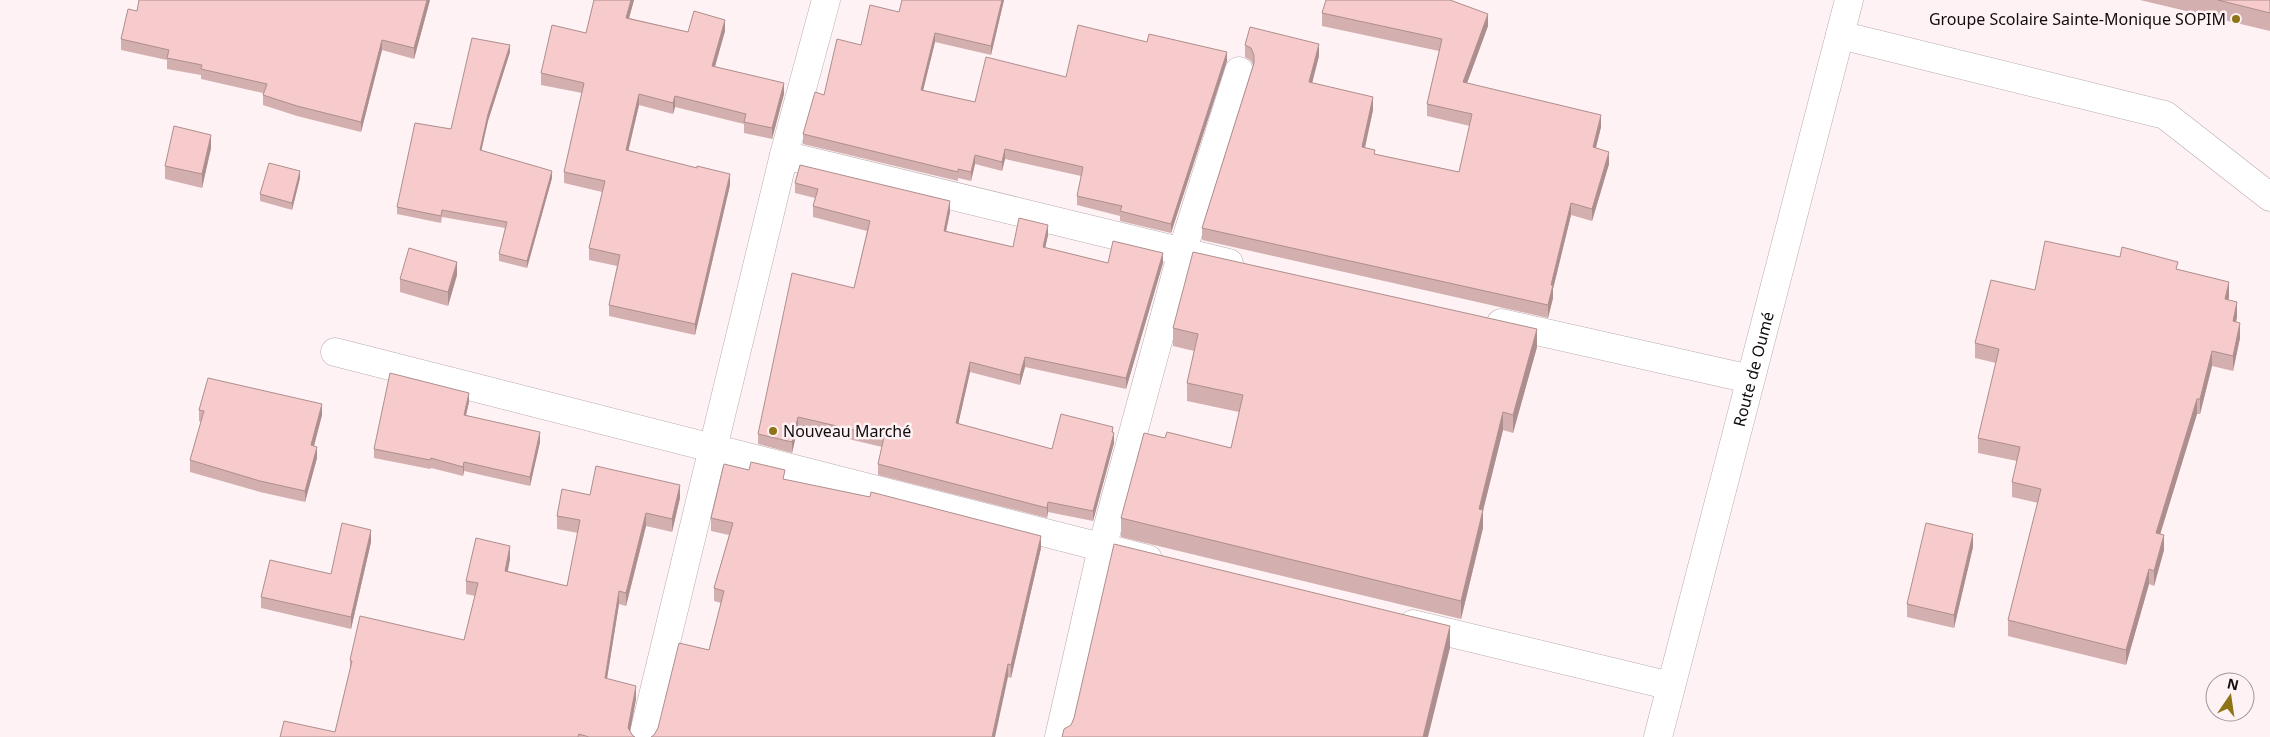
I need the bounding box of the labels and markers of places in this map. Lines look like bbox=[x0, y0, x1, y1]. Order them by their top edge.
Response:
place label: Groupe Scolaire Sainte-Monique SOPIM bbox=[1929, 8, 2226, 30]
marker: Groupe Scolaire Sainte-Monique SOPIM bbox=[2230, 13, 2242, 25]
place label: Nouveau Marché bbox=[783, 420, 911, 442]
marker: Nouveau Marché bbox=[767, 425, 779, 437]

